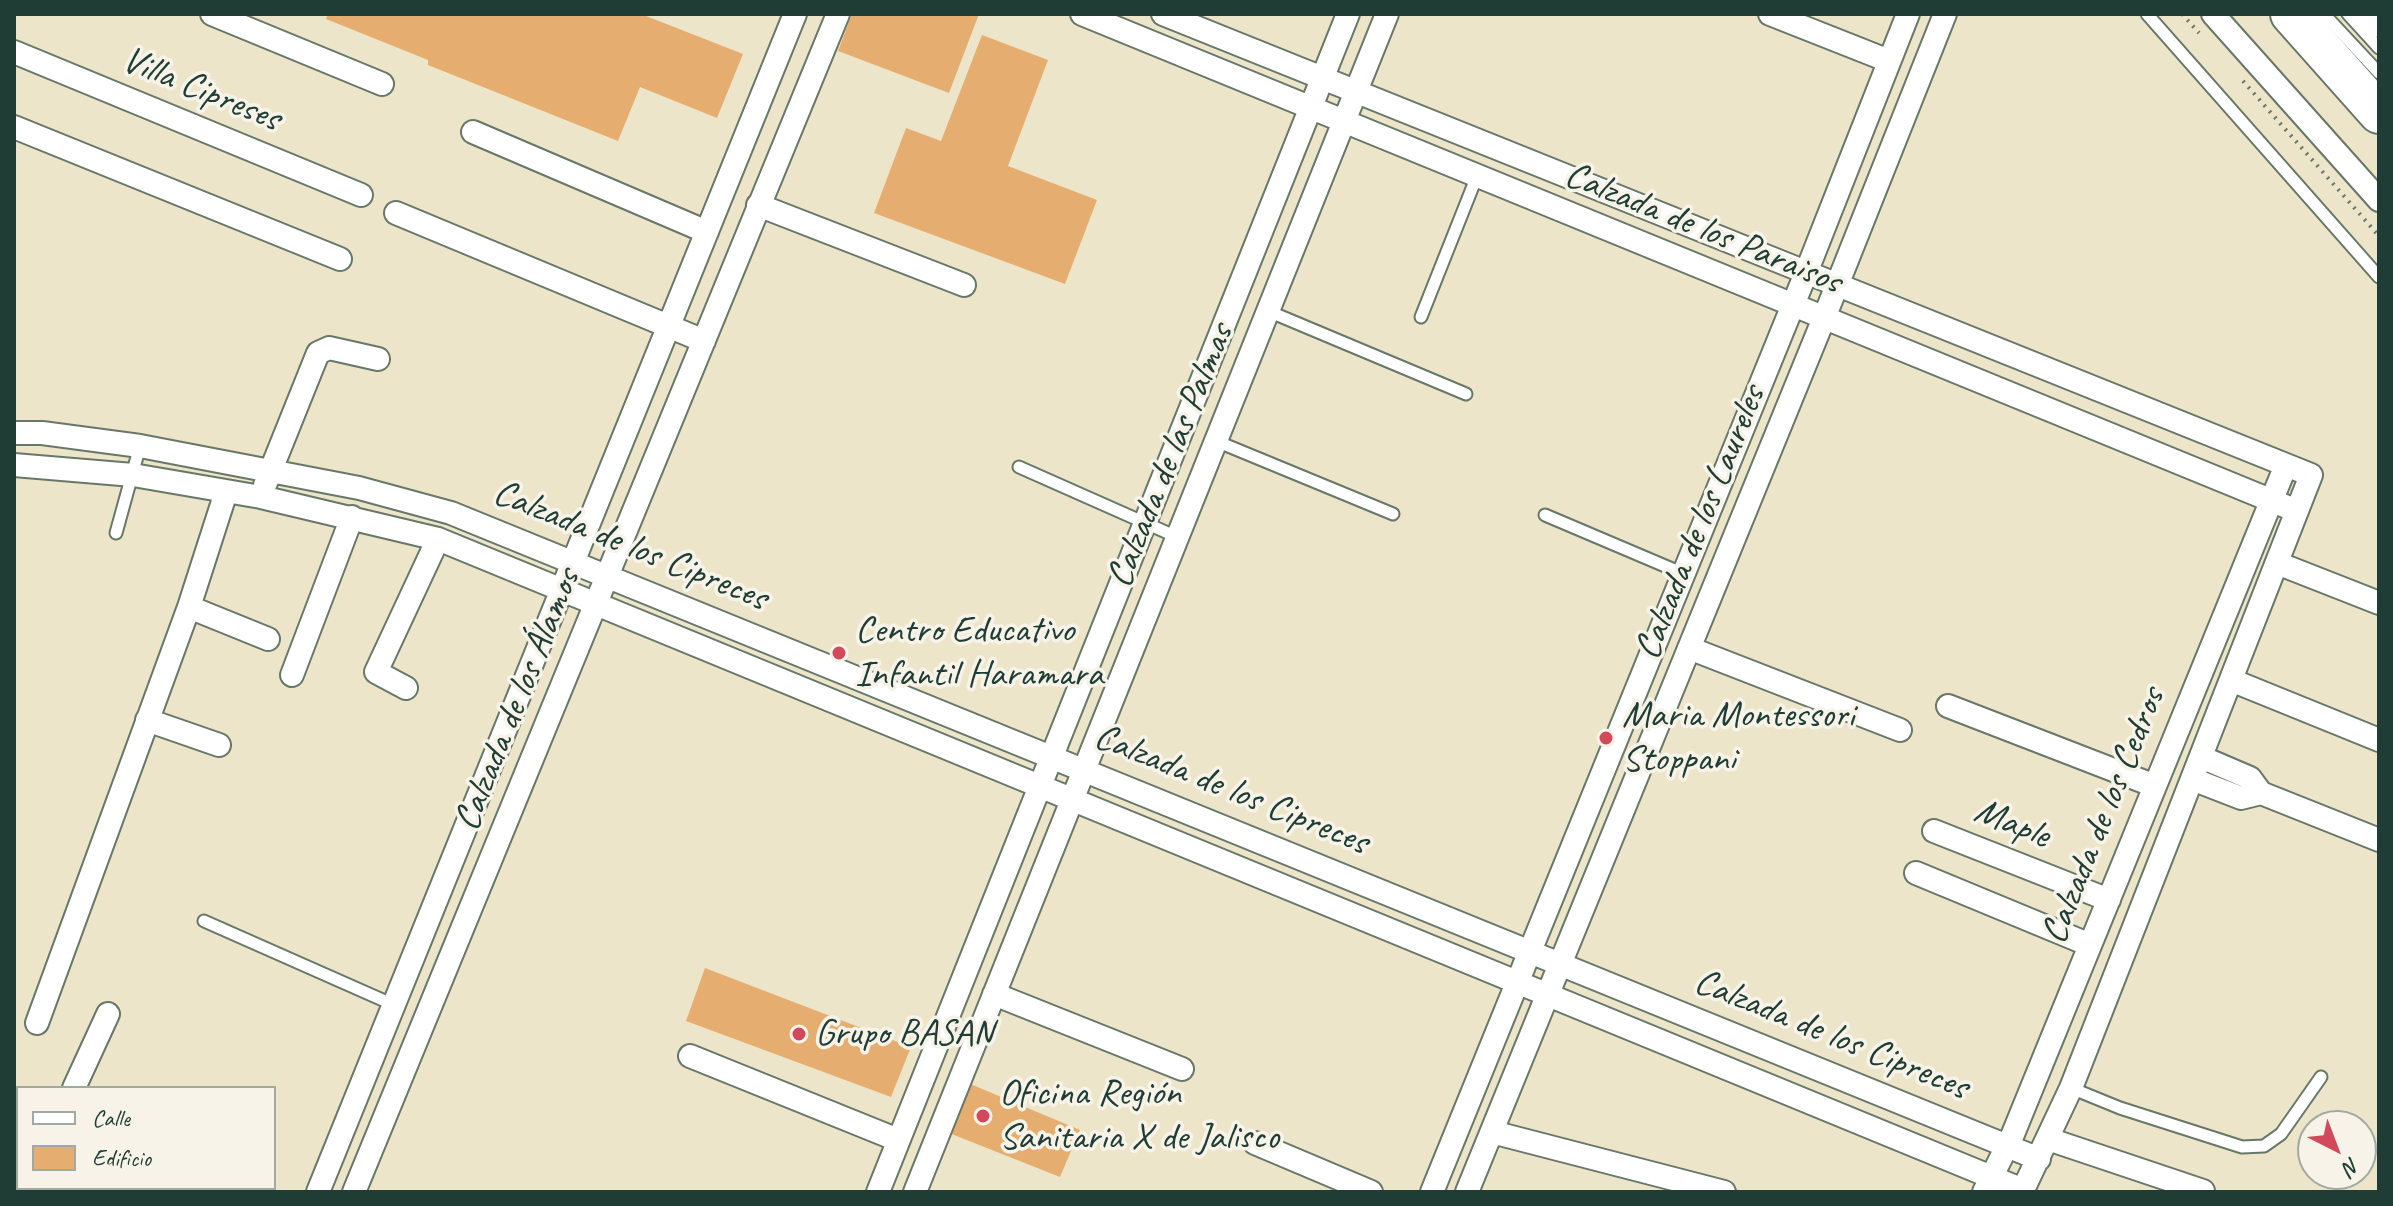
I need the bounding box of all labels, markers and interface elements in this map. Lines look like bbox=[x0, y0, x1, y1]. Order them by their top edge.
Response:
street label: Villa Cipreses bbox=[115, 38, 287, 142]
street label: Calzada de los Paraisos bbox=[1558, 153, 1848, 305]
street label: Calzada de las Palmas bbox=[1097, 318, 1245, 594]
street label: Calzada de los Laureles bbox=[1625, 380, 1777, 666]
street label: Calzada de los Cipreces bbox=[486, 470, 774, 622]
street label: Calzada de los Álamos bbox=[445, 563, 591, 837]
place label: Centro Educativo Infantil Haramara bbox=[855, 608, 1103, 698]
marker: Centro Educativo Infantil Haramara bbox=[830, 644, 848, 662]
street label: Calzada de los Cedros bbox=[2032, 682, 2176, 950]
place label: Maria Montessori Stoppani bbox=[1622, 693, 1854, 782]
street label: Calzada de los Cipreces bbox=[1087, 714, 1375, 866]
marker: Maria Montessori Stoppani bbox=[1597, 729, 1615, 747]
street label: Maple bbox=[1968, 788, 2056, 860]
street label: Calzada de los Cipreces bbox=[1687, 959, 1975, 1111]
place label: Grupo BASAN bbox=[815, 1011, 993, 1057]
marker: Grupo BASAN bbox=[790, 1025, 808, 1043]
place label: Oficina Región Sanitaria X de Jalisco bbox=[999, 1071, 1279, 1160]
legend bbox=[16, 1086, 276, 1190]
text: Calle bbox=[92, 1103, 130, 1133]
marker: Oficina Región Sanitaria X de Jalisco bbox=[974, 1107, 992, 1125]
north arrow bbox=[2297, 1110, 2377, 1190]
text: Edificio bbox=[92, 1143, 151, 1173]
text: N bbox=[2337, 1151, 2366, 1181]

